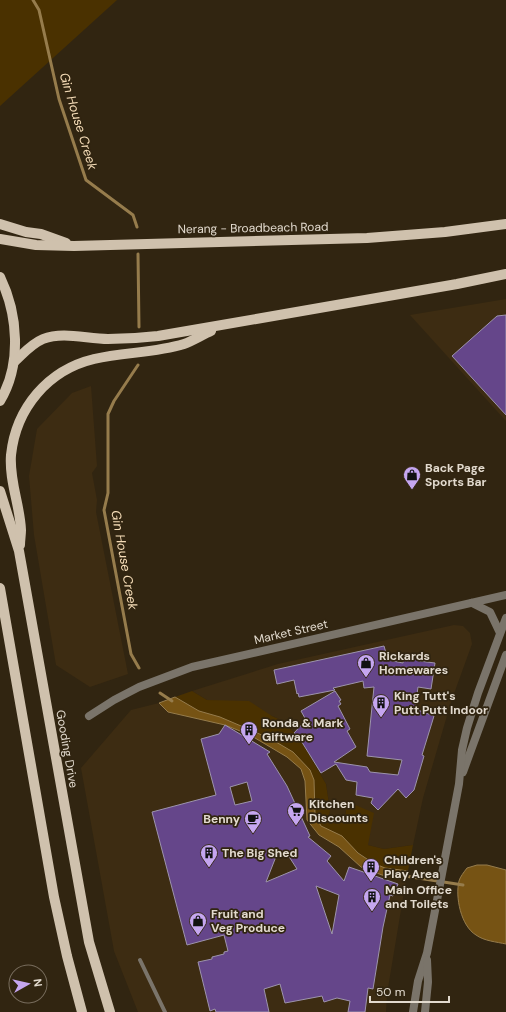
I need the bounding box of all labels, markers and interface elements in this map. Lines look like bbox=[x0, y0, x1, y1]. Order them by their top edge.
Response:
water label: Gin House Creek bbox=[56, 70, 102, 172]
street label: Nerang - Broadbeach Road bbox=[177, 219, 329, 237]
place label: Back Page Sports Bar bbox=[425, 460, 486, 490]
shop icon: Back Page Sports Bar bbox=[402, 465, 422, 490]
water label: Gin House Creek bbox=[107, 509, 142, 612]
street label: Market Street bbox=[253, 616, 330, 648]
place label: Rickards Homewares bbox=[379, 648, 448, 678]
shop icon: Rickards Homewares bbox=[356, 653, 376, 678]
place label: King Tutt's Putt Putt Indoor bbox=[394, 688, 488, 718]
building icon: King Tutt's Putt Putt Indoor bbox=[371, 693, 391, 718]
street label: Gooding Drive bbox=[52, 709, 82, 789]
place label: Ronda & Mark Giftware bbox=[262, 715, 343, 745]
building icon: Ronda & Mark Giftware bbox=[239, 720, 259, 745]
place label: Kitchen Discounts bbox=[309, 796, 368, 826]
supermarket icon: Kitchen Discounts bbox=[286, 801, 306, 826]
cafe icon: Benny bbox=[243, 809, 263, 834]
place label: Benny bbox=[203, 811, 241, 827]
building icon: The Big Shed bbox=[199, 843, 219, 868]
place label: The Big Shed bbox=[222, 845, 297, 861]
place label: Children's Play Area bbox=[384, 852, 442, 882]
building icon: Children's Play Area bbox=[361, 857, 381, 882]
place label: Main Office and Toilets bbox=[385, 882, 452, 912]
building icon: Main Office and Toilets bbox=[362, 887, 382, 912]
place label: Fruit and Veg Produce bbox=[211, 906, 285, 936]
shop icon: Fruit and Veg Produce bbox=[188, 911, 208, 936]
north arrow bbox=[8, 964, 48, 1004]
text: N bbox=[30, 978, 45, 988]
scale bar bbox=[370, 978, 449, 1004]
text: 50 m bbox=[376, 984, 405, 1000]

